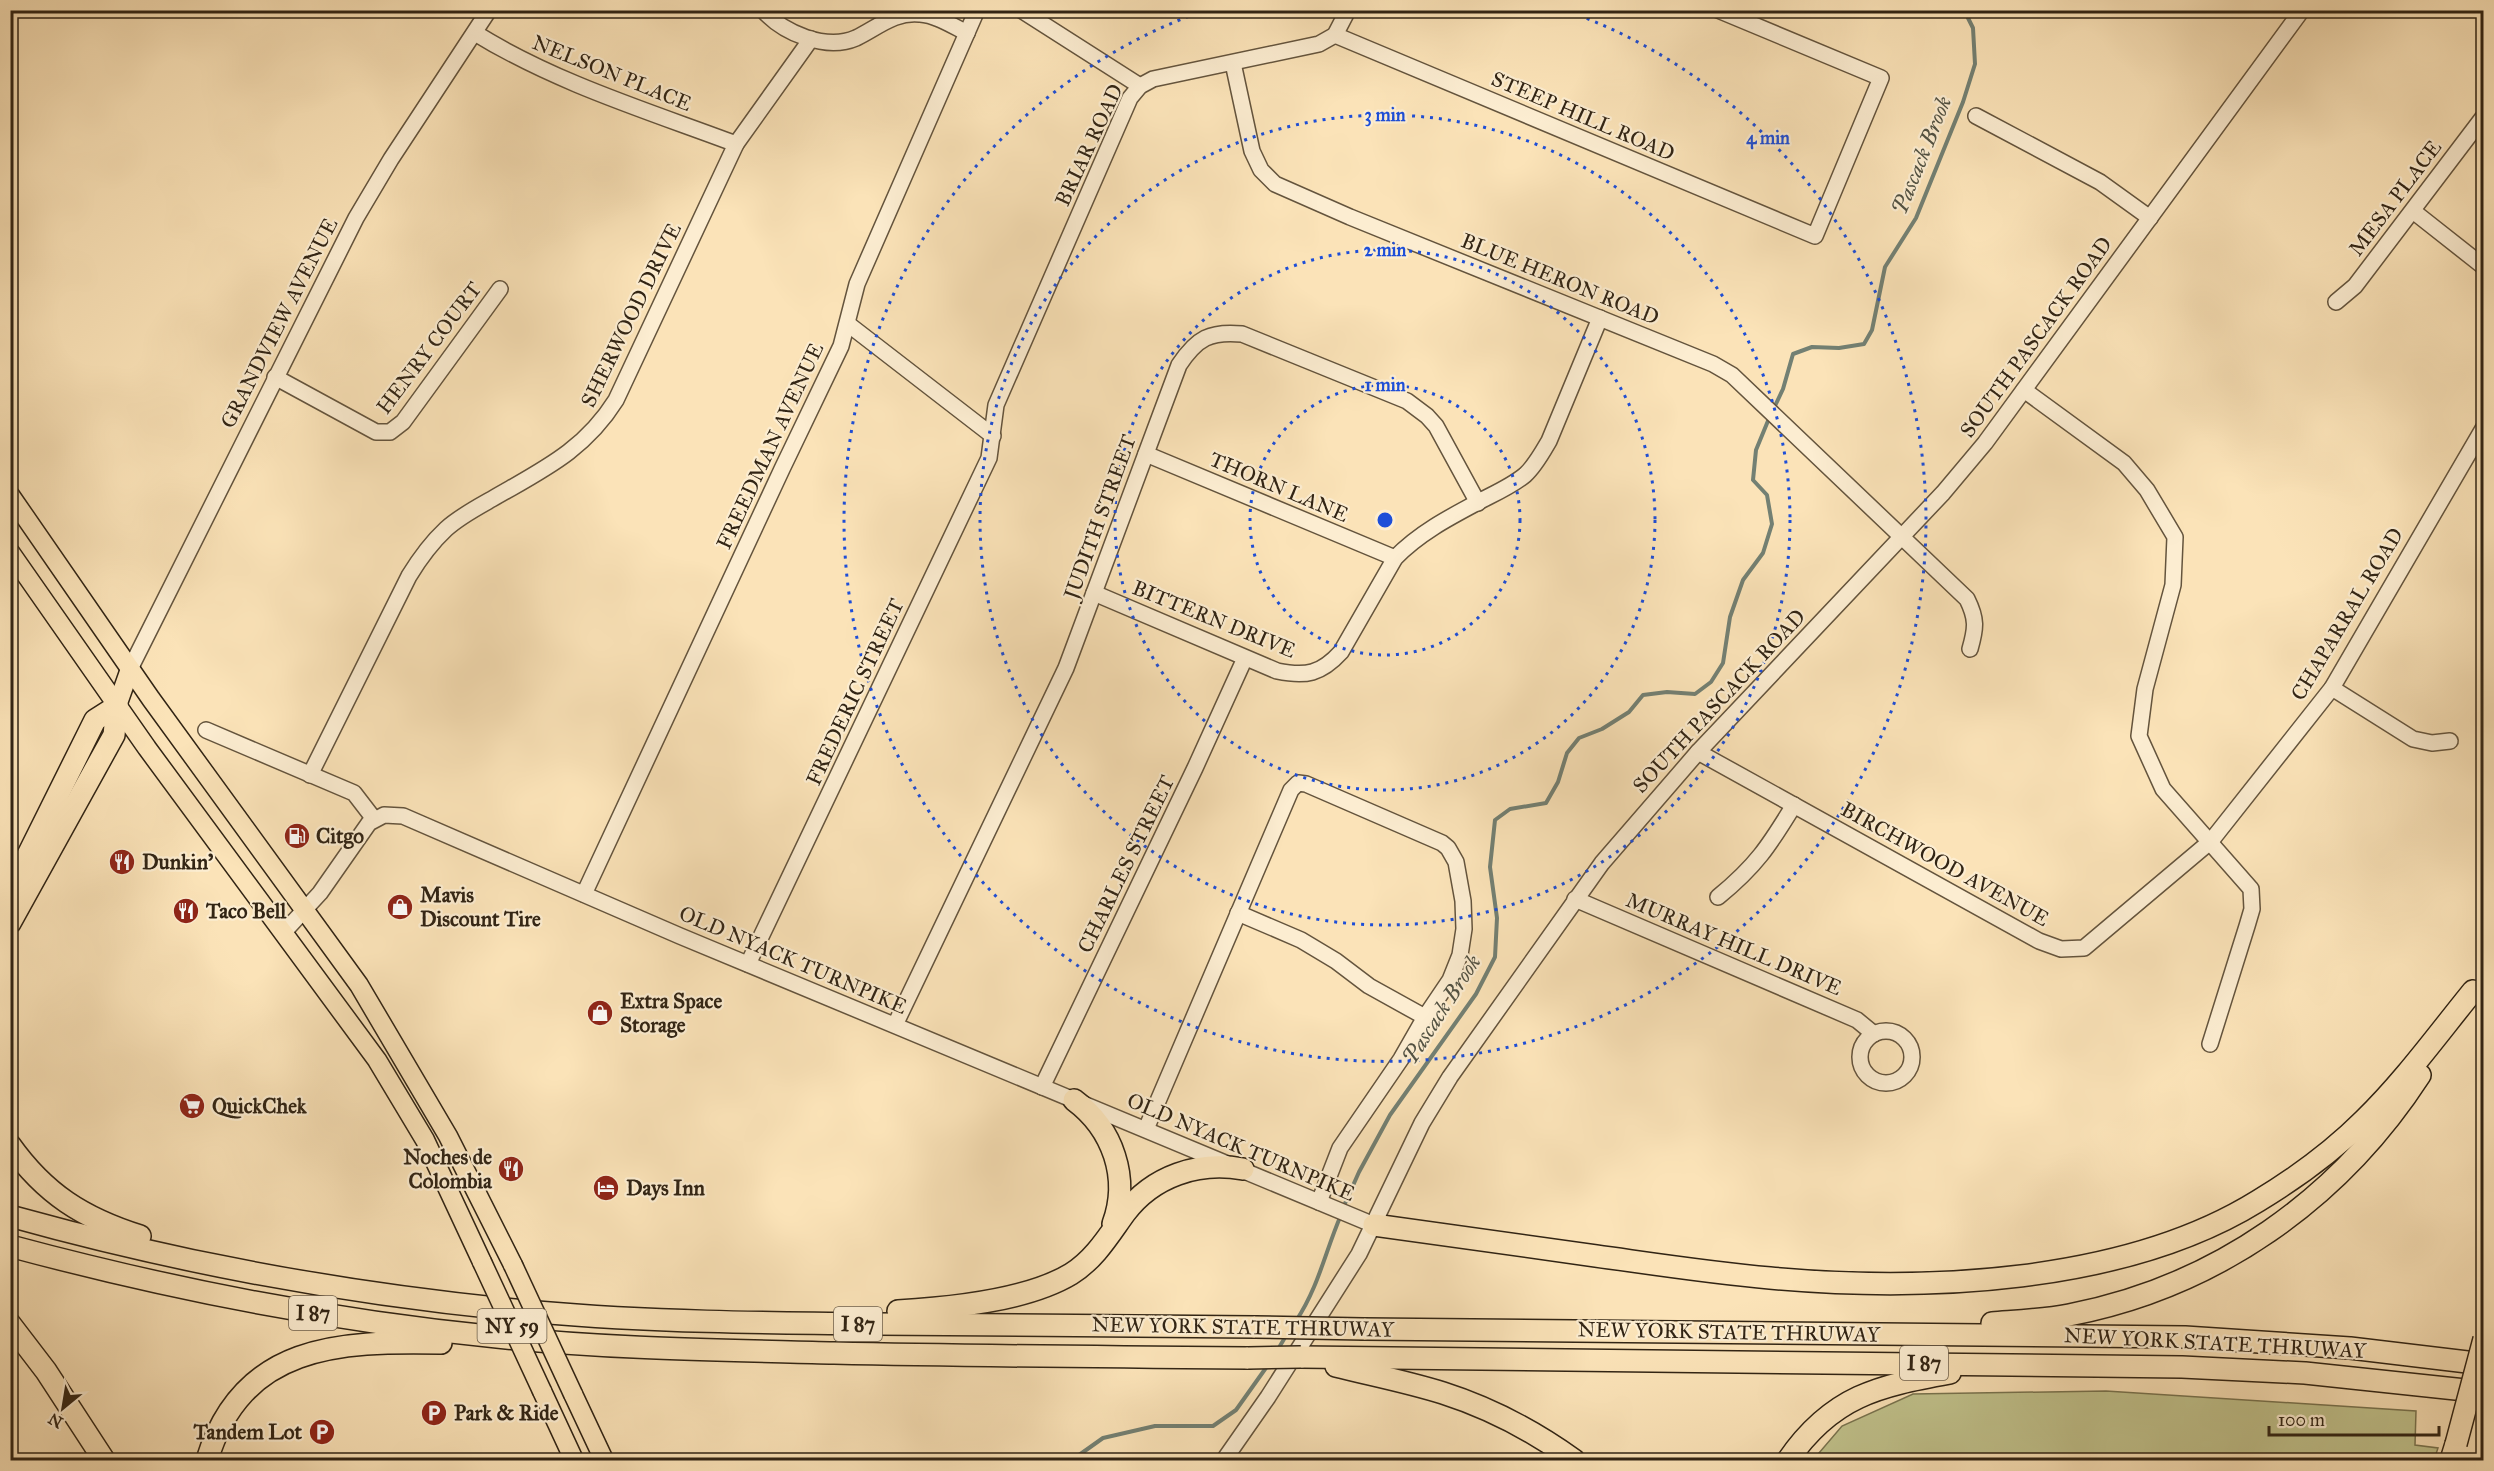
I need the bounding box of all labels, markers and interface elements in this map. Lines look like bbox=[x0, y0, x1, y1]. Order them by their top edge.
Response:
street label: NELSON PLACE bbox=[528, 29, 696, 117]
street label: STEEP HILL ROAD bbox=[1487, 66, 1679, 166]
street label: BRIAR ROAD bbox=[1049, 80, 1129, 210]
water label: Pascack Brook bbox=[1886, 92, 1957, 218]
text: 3 min bbox=[1365, 104, 1406, 127]
text: 4 min bbox=[1746, 127, 1790, 150]
street label: MESA PLACE bbox=[2343, 135, 2447, 261]
street label: GRANDVIEW AVENUE bbox=[215, 213, 343, 433]
street label: SHERWOOD DRIVE bbox=[575, 219, 687, 411]
street label: BLUE HERON ROAD bbox=[1457, 227, 1663, 331]
street label: SOUTH PASCACK ROAD bbox=[1954, 232, 2118, 442]
text: 2 min bbox=[1364, 239, 1407, 261]
street label: HENRY COURT bbox=[371, 277, 487, 419]
street label: FREEDMAN AVENUE bbox=[711, 339, 829, 553]
text: 1 min bbox=[1365, 374, 1406, 396]
street label: JUDITH STREET bbox=[1057, 431, 1142, 605]
street label: THORN LANE bbox=[1206, 446, 1352, 528]
centre of rings bbox=[1375, 510, 1395, 530]
street label: CHAPARRAL ROAD bbox=[2285, 523, 2409, 705]
street label: BITTERN DRIVE bbox=[1129, 574, 1299, 664]
street label: FREDERIC STREET bbox=[800, 595, 910, 789]
street label: SOUTH PASCACK ROAD bbox=[1627, 604, 1811, 798]
street label: CHARLES STREET bbox=[1072, 771, 1180, 957]
street label: BIRCHWOOD AVENUE bbox=[1836, 796, 2054, 932]
fuel station icon: Citgo bbox=[282, 821, 312, 851]
place label: Citgo bbox=[316, 823, 364, 849]
restaurant icon: Dunkin' bbox=[107, 847, 137, 877]
place label: Dunkin' bbox=[142, 849, 214, 875]
place label: Mavis Discount Tire bbox=[420, 882, 541, 932]
street label: MURRAY HILL DRIVE bbox=[1622, 887, 1846, 1001]
shop icon: Mavis Discount Tire bbox=[385, 892, 415, 922]
restaurant icon: Taco Bell bbox=[171, 896, 201, 926]
place label: Taco Bell bbox=[205, 898, 287, 924]
street label: OLD NYACK TURNPIKE bbox=[675, 900, 911, 1020]
water label: Pascack Brook bbox=[1396, 950, 1487, 1069]
place label: Extra Space Storage bbox=[620, 988, 722, 1038]
shop icon: Extra Space Storage bbox=[585, 998, 615, 1028]
street label: OLD NYACK TURNPIKE bbox=[1123, 1087, 1359, 1207]
supermarket icon: QuickChek bbox=[177, 1091, 207, 1121]
place label: QuickChek bbox=[212, 1093, 308, 1119]
place label: Noches de Colombia bbox=[403, 1144, 493, 1194]
restaurant icon: Noches de Colombia bbox=[496, 1154, 526, 1184]
hotel icon: Days Inn bbox=[591, 1173, 621, 1203]
place label: Days Inn bbox=[626, 1175, 706, 1201]
road number: I 87 bbox=[289, 1296, 337, 1330]
road number: I 87 bbox=[834, 1307, 882, 1341]
road number: NY 59 bbox=[478, 1309, 546, 1343]
street label: NEW YORK STATE THRUWAY bbox=[1091, 1311, 1395, 1343]
street label: NEW YORK STATE THRUWAY bbox=[1577, 1316, 1881, 1348]
street label: NEW YORK STATE THRUWAY bbox=[2063, 1322, 2367, 1364]
road number: I 87 bbox=[1900, 1346, 1948, 1380]
north arrow bbox=[33, 1378, 93, 1438]
parking icon: Park & Ride bbox=[419, 1398, 449, 1428]
scale bar bbox=[2269, 1399, 2438, 1437]
place label: Park & Ride bbox=[454, 1400, 559, 1426]
text: N bbox=[45, 1409, 66, 1432]
text: 100 m bbox=[2278, 1409, 2325, 1431]
parking icon: Tandem Lot bbox=[307, 1417, 337, 1447]
place label: Tandem Lot bbox=[192, 1419, 303, 1445]

